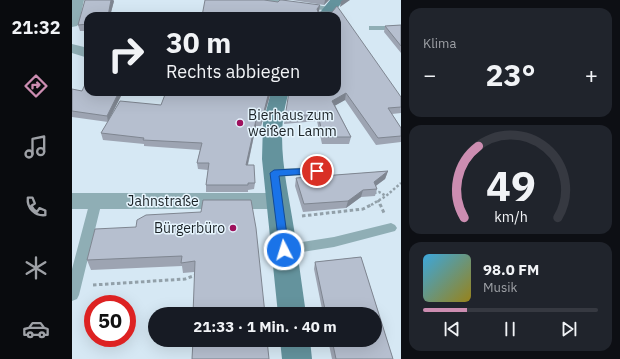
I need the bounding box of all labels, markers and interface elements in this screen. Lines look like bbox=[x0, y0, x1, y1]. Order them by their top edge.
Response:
text: 21:32 bbox=[11, 16, 61, 39]
text: 30 m bbox=[166, 24, 231, 61]
icon: right bbox=[100, 28, 152, 80]
text: Klima bbox=[423, 35, 456, 52]
text: 23° bbox=[485, 55, 536, 94]
text: Rechts abbiegen bbox=[166, 60, 300, 83]
text: − bbox=[423, 60, 436, 89]
text: + bbox=[585, 60, 598, 89]
icon: directions bbox=[22, 72, 50, 100]
place label: Bierhaus zum weißen Lamm bbox=[248, 106, 337, 140]
marker: Bierhaus zum weißen Lamm bbox=[235, 118, 245, 128]
icon: music bbox=[22, 133, 50, 161]
pin bbox=[300, 154, 334, 188]
text: 49 bbox=[486, 157, 535, 211]
icon: arrive bbox=[306, 160, 328, 182]
street label: Jahnstraße bbox=[127, 192, 199, 210]
icon: phone bbox=[22, 193, 50, 221]
text: km/h bbox=[494, 206, 527, 225]
place label: Bürgerbüro bbox=[154, 219, 225, 237]
marker: Bürgerbüro bbox=[228, 223, 238, 233]
position arrow bbox=[263, 229, 305, 271]
icon: climate bbox=[22, 254, 50, 282]
text: 98.0 FM bbox=[483, 260, 539, 279]
text: Musik bbox=[483, 279, 517, 296]
speed limit sign: 50 bbox=[84, 295, 136, 347]
icon: car bbox=[22, 315, 50, 343]
text: 21:33 · 1 Min. · 40 m bbox=[193, 317, 337, 336]
icon: previous bbox=[441, 318, 463, 340]
icon: pause bbox=[499, 318, 521, 340]
icon: next bbox=[558, 318, 580, 340]

